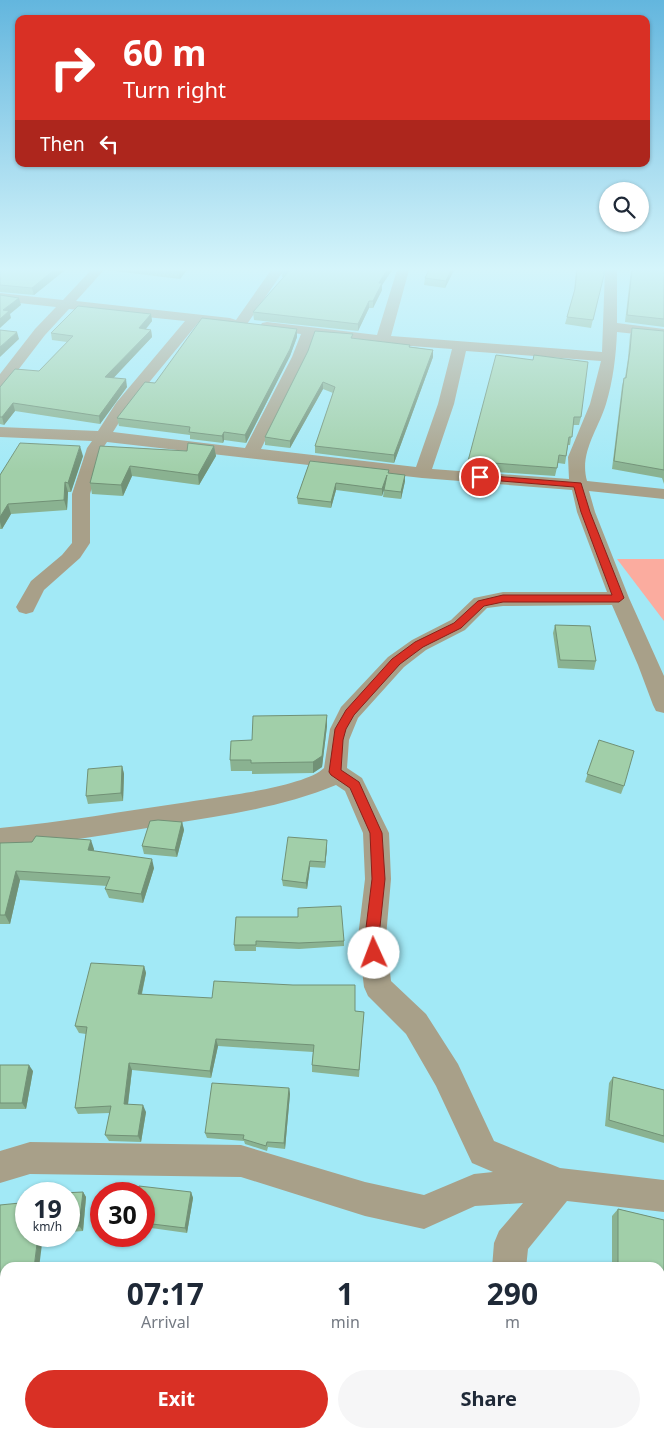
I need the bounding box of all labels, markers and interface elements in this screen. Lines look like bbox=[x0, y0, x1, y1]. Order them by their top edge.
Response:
text: 60 m bbox=[123, 29, 206, 76]
icon: right bbox=[40, 35, 105, 100]
text: Turn right bbox=[123, 74, 226, 104]
icon: left bbox=[95, 130, 123, 158]
text: Then bbox=[40, 131, 85, 157]
map controls bbox=[599, 182, 649, 232]
button: search bbox=[599, 182, 649, 232]
pin bbox=[459, 456, 501, 498]
icon: arrive bbox=[466, 463, 494, 491]
position arrow bbox=[347, 926, 399, 978]
speed limit sign: 30 bbox=[90, 1182, 155, 1247]
text: 19 bbox=[33, 1191, 62, 1225]
text: km/h bbox=[33, 1218, 62, 1235]
text: 07:17 bbox=[127, 1273, 204, 1314]
text: 1 bbox=[337, 1273, 354, 1314]
text: 290 bbox=[487, 1273, 538, 1314]
text: Arrival bbox=[141, 1311, 190, 1333]
text: min bbox=[331, 1311, 360, 1333]
text: m bbox=[505, 1311, 520, 1333]
button: Exit bbox=[25, 1370, 328, 1428]
button: Share bbox=[338, 1370, 640, 1428]

